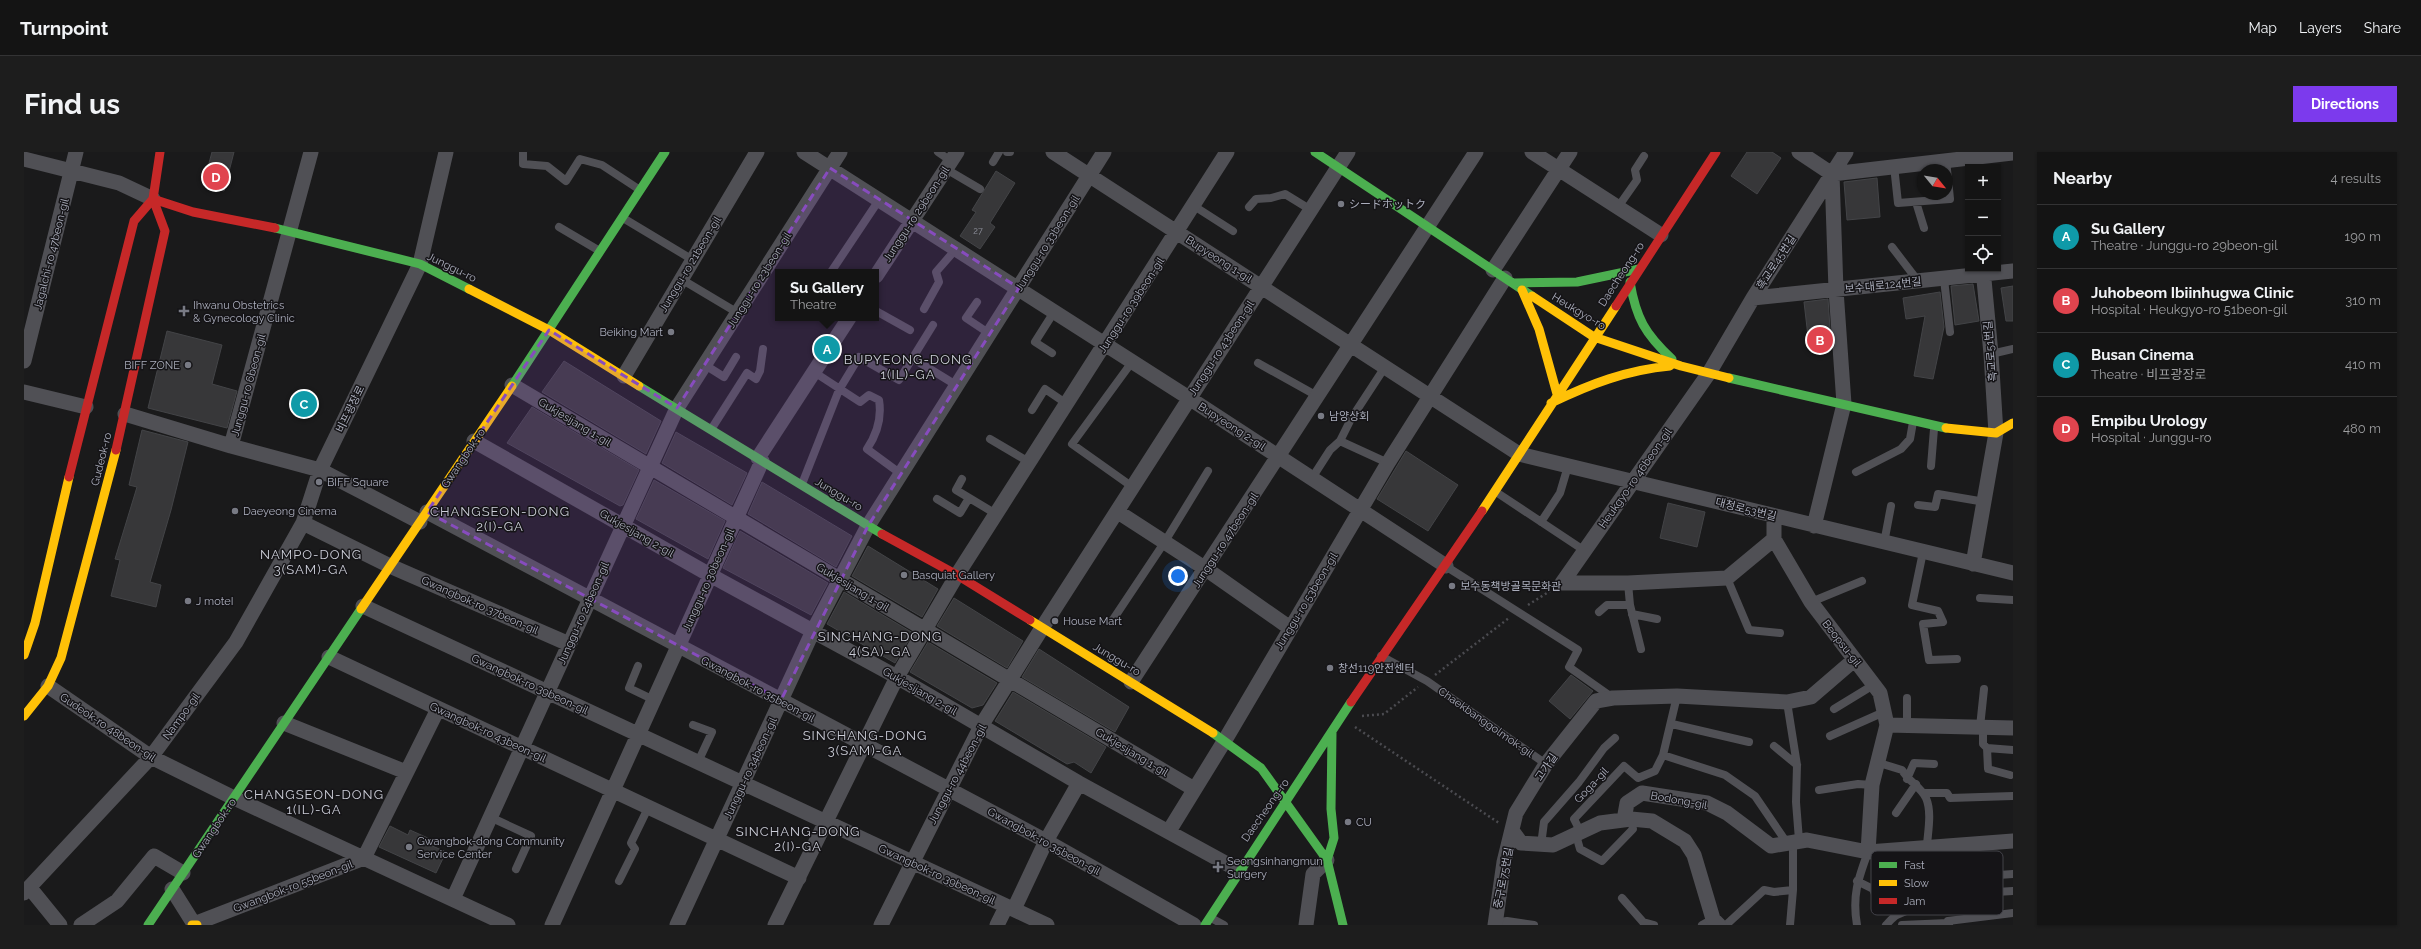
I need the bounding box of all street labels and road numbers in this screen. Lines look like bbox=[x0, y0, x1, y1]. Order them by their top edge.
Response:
street label: Junggu-ro 29beon-gil bbox=[881, 164, 952, 264]
street label: Junggu-ro 33beon-gil bbox=[1013, 193, 1082, 294]
street label: Jagalchi-ro 47beon-gil bbox=[31, 197, 72, 311]
street label: Junggu-ro 21beon-gil bbox=[657, 214, 724, 315]
street label: Junggu-ro 23beon-gil bbox=[725, 230, 794, 331]
street label: 흑교로45번길 bbox=[1754, 232, 1799, 292]
street label: Bupyeong 1-gil bbox=[1183, 233, 1254, 286]
street label: Daecheong-ro bbox=[1596, 239, 1647, 309]
street label: Junggu-ro bbox=[425, 250, 479, 285]
street label: Junggu-ro 39beon-gil bbox=[1096, 255, 1167, 356]
street label: 보수대로124번길 bbox=[1844, 275, 1922, 296]
street label: Heukgyo-ro bbox=[1549, 290, 1608, 333]
street label: Junggu-ro 43beon-gil bbox=[1186, 298, 1257, 398]
street label: 흑교로51번길 bbox=[1981, 320, 2000, 382]
street label: Junggu-ro 6beon-gil bbox=[229, 332, 268, 438]
street label: 비프광장로 bbox=[334, 384, 367, 435]
street label: Gukjesijang 1-gil bbox=[536, 396, 614, 449]
street label: Bupyeong 2-gil bbox=[1196, 400, 1268, 453]
street label: Gwangbok-ro bbox=[439, 426, 488, 491]
street label: Heukgyo-ro 46beon-gil bbox=[1596, 426, 1675, 531]
street label: Gudeok-ro bbox=[89, 431, 114, 487]
street label: Junggu-ro bbox=[813, 475, 865, 514]
street label: Junggu-ro 47beon-gil bbox=[1190, 490, 1261, 590]
street label: 대청로53번길 bbox=[1714, 496, 1778, 523]
street label: Gukjesijang 2-gil bbox=[597, 507, 676, 560]
street label: Junggu-ro 30beon-gil bbox=[680, 527, 737, 634]
street label: Junggu-ro 53beon-gil bbox=[1272, 550, 1341, 652]
street label: Junggu-ro 24beon-gil bbox=[555, 560, 612, 666]
street label: Gukjesijang 1-gil bbox=[814, 561, 892, 614]
street label: Gwangbok-ro 37beon-gil bbox=[419, 574, 540, 637]
street label: Beopsu-gil bbox=[1819, 617, 1864, 669]
street label: Junggu-ro bbox=[1091, 640, 1143, 679]
street label: Gwangbok-ro 39beon-gil bbox=[469, 652, 590, 717]
street label: Gwangbok-ro 35beon-gil bbox=[699, 654, 817, 725]
street label: Gukjesijang 2-gil bbox=[880, 665, 959, 718]
street label: Chaekbanggolmok-gil bbox=[1436, 685, 1536, 760]
street label: Gudeok-ro 48beon-gil bbox=[57, 690, 158, 764]
street label: Nampo-gil bbox=[160, 690, 203, 742]
street label: Gwangbok-ro 43beon-gil bbox=[427, 700, 548, 765]
street label: Junggu-ro 34beon-gil bbox=[721, 715, 780, 821]
street label: Junggu-ro 44beon-gil bbox=[926, 722, 989, 826]
street label: Gukjesijang 1-gil bbox=[1093, 726, 1171, 779]
street label: 고가길 bbox=[1533, 751, 1560, 784]
street label: Goga-gil bbox=[1572, 765, 1611, 806]
street label: Daecheong-ro bbox=[1239, 776, 1292, 844]
street label: Bodong-gil bbox=[1650, 789, 1708, 812]
street label: Gwangbok-ro bbox=[190, 796, 239, 861]
street label: Gwangbok-ro 35beon-gil bbox=[985, 805, 1102, 878]
street label: Gwangbok-ro 39beon-gil bbox=[876, 842, 997, 907]
street label: 중구로75번길 bbox=[1491, 846, 1516, 910]
street label: Gwangbok-ro 55beon-gil bbox=[231, 858, 355, 915]

